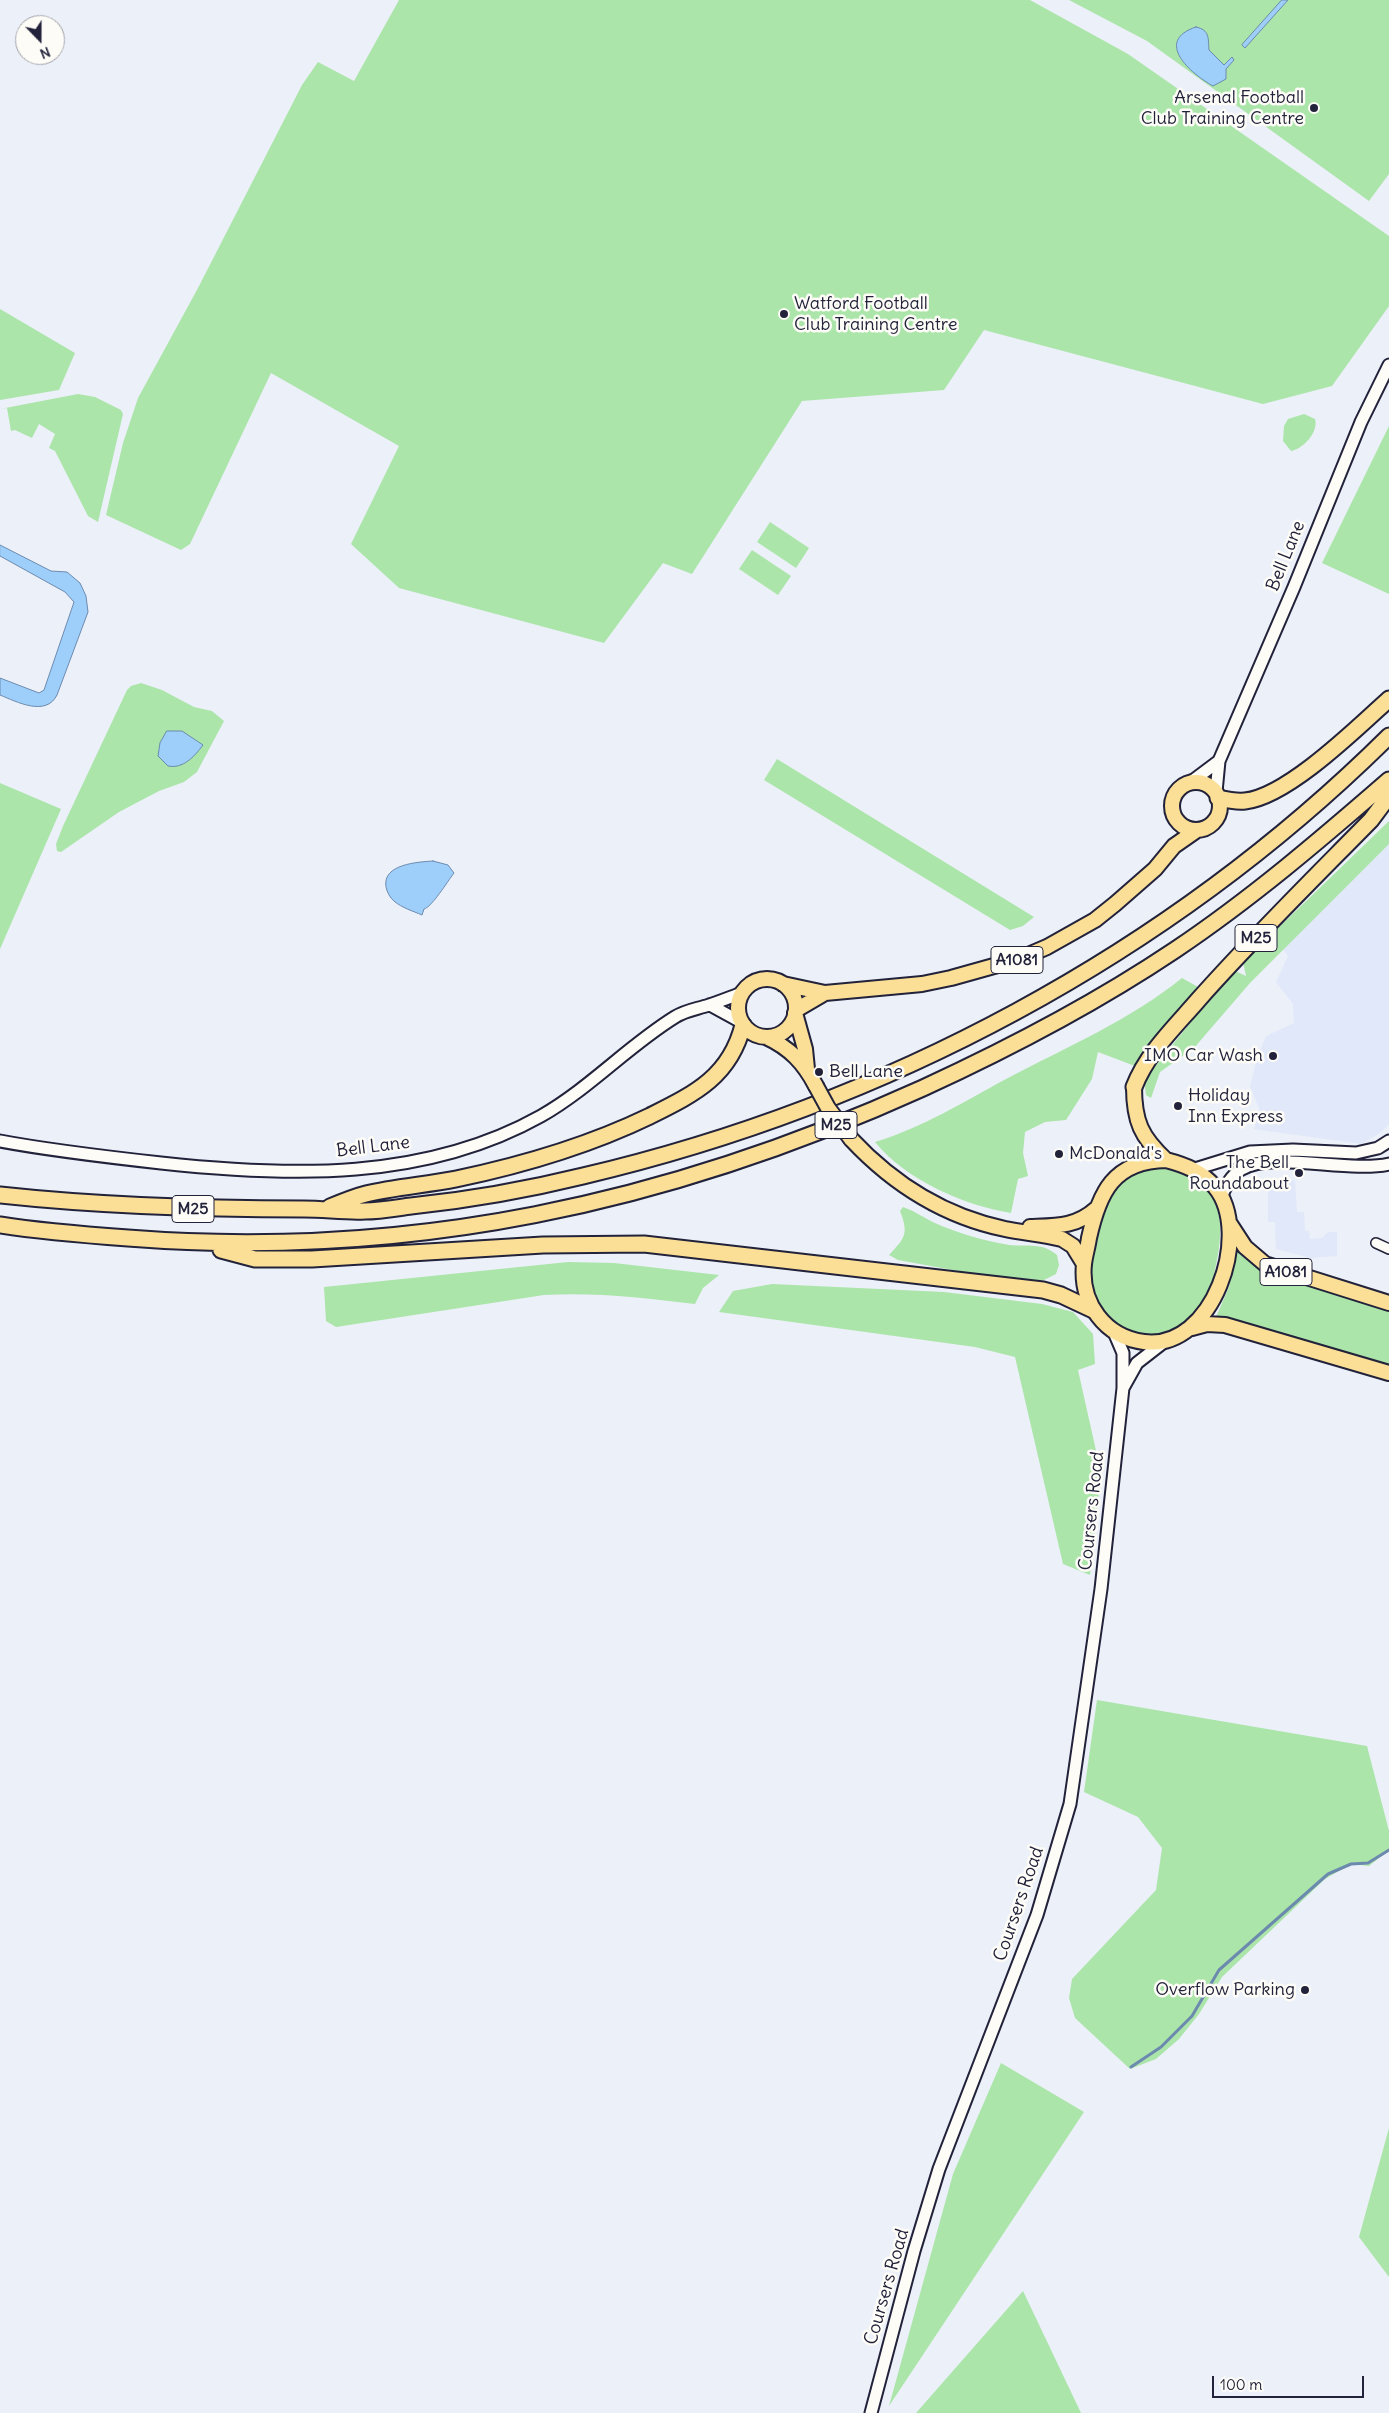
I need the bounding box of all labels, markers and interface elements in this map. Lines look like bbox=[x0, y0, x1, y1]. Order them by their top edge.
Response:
north arrow bbox=[15, 15, 65, 65]
text: N bbox=[37, 43, 53, 63]
place label: Arsenal Football Club Training Centre bbox=[1141, 87, 1304, 130]
marker: Arsenal Football Club Training Centre bbox=[1308, 102, 1320, 114]
place label: Watford Football Club Training Centre bbox=[794, 293, 957, 336]
marker: Watford Football Club Training Centre bbox=[778, 308, 790, 320]
street label: Bell Lane bbox=[1262, 518, 1310, 594]
road number: M25 bbox=[1235, 924, 1277, 951]
road number: A1081 bbox=[991, 946, 1043, 974]
place label: IMO Car Wash bbox=[1144, 1045, 1263, 1067]
marker: IMO Car Wash bbox=[1267, 1050, 1279, 1062]
place label: Bell Lane bbox=[829, 1061, 903, 1083]
marker: Bell Lane bbox=[813, 1066, 825, 1078]
place label: Holiday Inn Express bbox=[1188, 1085, 1283, 1128]
marker: Holiday Inn Express bbox=[1172, 1100, 1184, 1112]
road number: M25 bbox=[815, 1112, 857, 1138]
street label: Bell Lane bbox=[335, 1132, 411, 1162]
place label: McDonald's bbox=[1069, 1143, 1162, 1165]
marker: McDonald's bbox=[1053, 1148, 1065, 1160]
place label: The Bell Roundabout bbox=[1189, 1152, 1289, 1194]
marker: The Bell Roundabout bbox=[1293, 1167, 1305, 1179]
road number: M25 bbox=[172, 1196, 214, 1222]
road number: A1081 bbox=[1260, 1258, 1312, 1286]
street label: Coursers Road bbox=[1075, 1450, 1109, 1572]
street label: Coursers Road bbox=[989, 1844, 1049, 1964]
place label: Overflow Parking bbox=[1155, 1979, 1295, 2001]
marker: Overflow Parking bbox=[1299, 1984, 1311, 1996]
street label: Coursers Road bbox=[860, 2227, 914, 2347]
scale bar bbox=[1214, 2366, 1366, 2398]
text: 100 m bbox=[1220, 2375, 1262, 2394]

